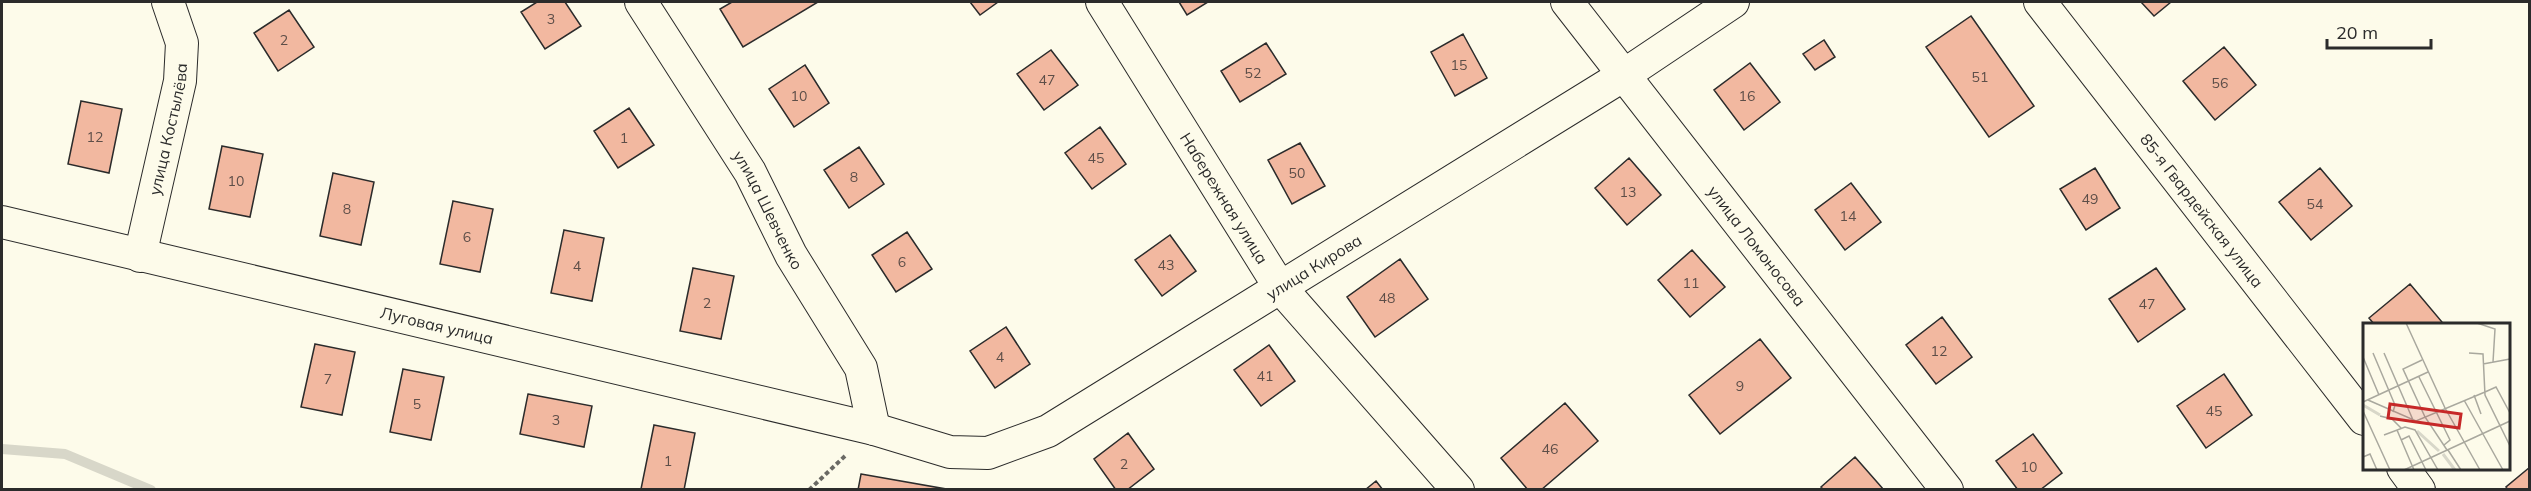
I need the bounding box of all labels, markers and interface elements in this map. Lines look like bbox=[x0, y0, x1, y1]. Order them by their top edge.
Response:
house number: 3 bbox=[547, 10, 555, 28]
scale bar bbox=[2327, 12, 2430, 50]
text: 20 m bbox=[2336, 21, 2378, 44]
house number: 2 bbox=[280, 31, 288, 49]
house number: 15 bbox=[1451, 56, 1467, 74]
street label: улица Костылёва bbox=[144, 63, 191, 197]
house number: 52 bbox=[1245, 64, 1261, 82]
house number: 51 bbox=[1972, 68, 1988, 86]
house number: 47 bbox=[1039, 71, 1055, 89]
house number: 56 bbox=[2212, 74, 2228, 92]
house number: 10 bbox=[791, 87, 807, 105]
house number: 16 bbox=[1739, 87, 1755, 105]
house number: 12 bbox=[87, 128, 103, 146]
house number: 1 bbox=[620, 129, 628, 147]
street label: Набережная улица bbox=[1176, 129, 1273, 267]
street label: 85-я Гвардейская улица bbox=[2136, 130, 2268, 291]
street label: улица Шевченко bbox=[729, 147, 807, 273]
house number: 45 bbox=[1088, 149, 1104, 167]
house number: 50 bbox=[1289, 164, 1305, 182]
house number: 8 bbox=[850, 168, 858, 186]
house number: 10 bbox=[228, 172, 244, 190]
street label: улица Ломоносова bbox=[1704, 182, 1810, 310]
house number: 13 bbox=[1620, 183, 1636, 201]
house number: 49 bbox=[2082, 190, 2098, 208]
house number: 54 bbox=[2307, 195, 2324, 213]
house number: 8 bbox=[343, 200, 351, 218]
house number: 14 bbox=[1840, 207, 1857, 225]
house number: 6 bbox=[463, 228, 471, 246]
street label: улица Кирова bbox=[1262, 230, 1365, 304]
house number: 6 bbox=[898, 253, 906, 271]
house number: 43 bbox=[1158, 256, 1174, 274]
house number: 4 bbox=[573, 257, 582, 275]
house number: 11 bbox=[1683, 274, 1699, 292]
house number: 48 bbox=[1379, 289, 1395, 307]
house number: 2 bbox=[703, 294, 711, 312]
house number: 47 bbox=[2139, 295, 2155, 313]
street label: Луговая улица bbox=[378, 302, 495, 348]
inset map bbox=[2363, 323, 2510, 470]
house number: 12 bbox=[1931, 342, 1947, 360]
house number: 4 bbox=[996, 348, 1005, 366]
house number: 41 bbox=[1257, 367, 1273, 385]
house number: 7 bbox=[324, 370, 332, 388]
house number: 9 bbox=[1736, 377, 1744, 395]
house number: 5 bbox=[413, 395, 421, 413]
house number: 45 bbox=[2206, 402, 2222, 420]
house number: 3 bbox=[552, 411, 560, 429]
house number: 46 bbox=[1542, 440, 1558, 458]
house number: 1 bbox=[664, 452, 672, 470]
house number: 2 bbox=[1120, 455, 1128, 473]
house number: 10 bbox=[2021, 458, 2037, 476]

